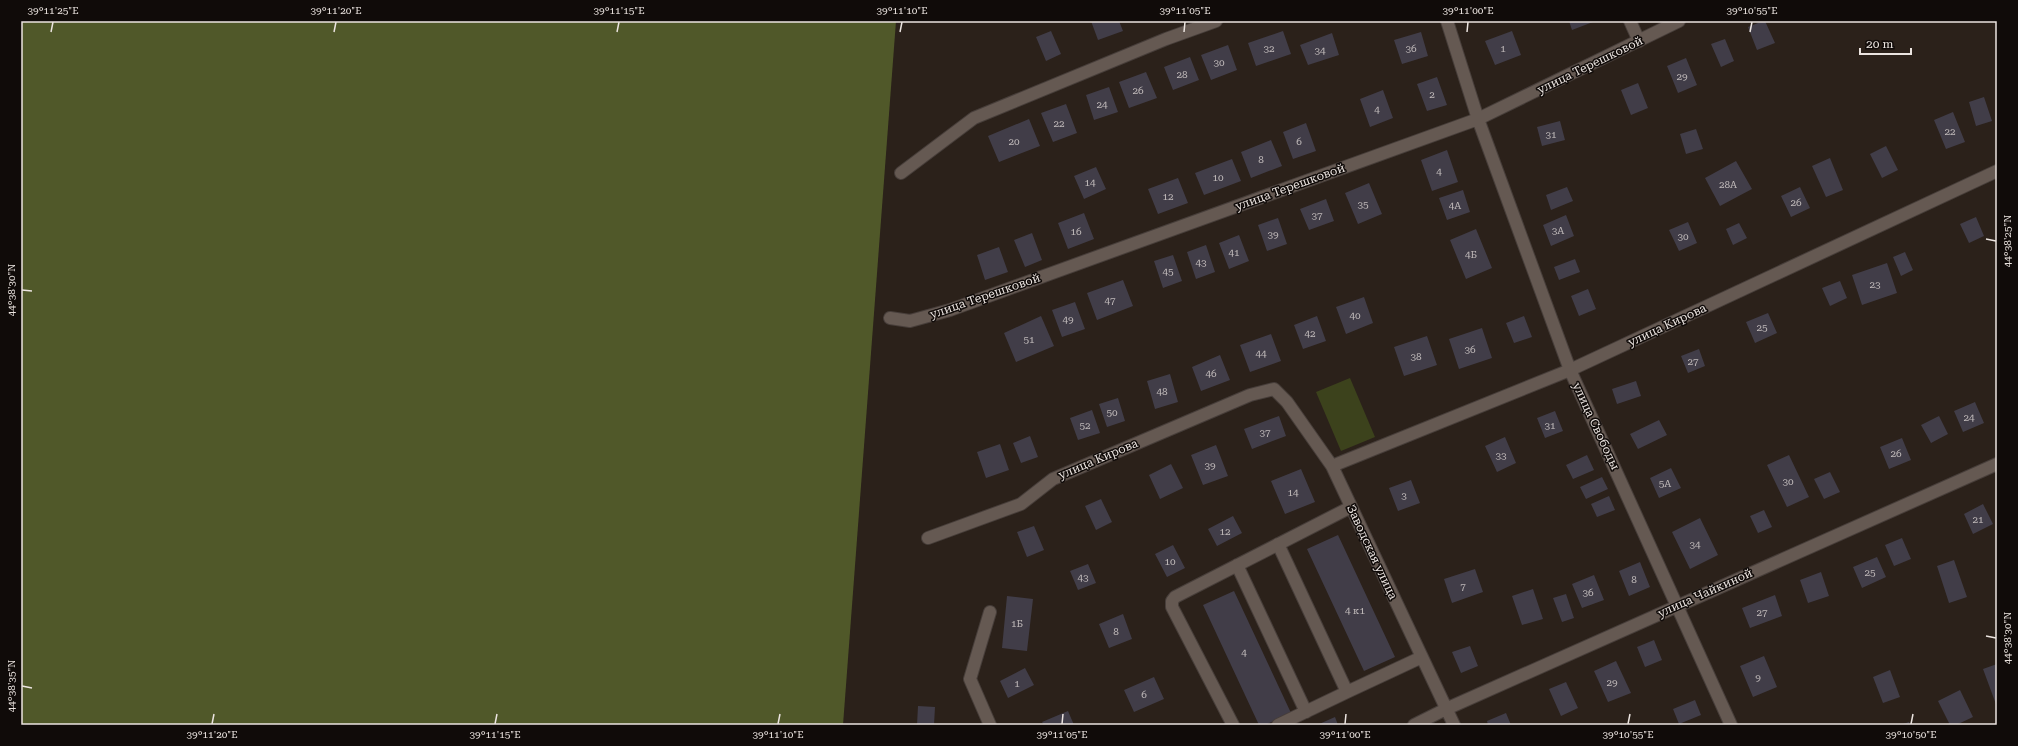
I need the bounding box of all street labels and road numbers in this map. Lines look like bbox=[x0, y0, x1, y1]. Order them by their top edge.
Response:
street label: улица Терешковой bbox=[1535, 33, 1645, 97]
street label: улица Терешковой bbox=[1233, 161, 1347, 213]
street label: улица Терешковой bbox=[928, 271, 1042, 321]
street label: улица Кирова bbox=[1626, 301, 1709, 349]
street label: улица Свободы bbox=[1570, 380, 1622, 472]
street label: улица Кирова bbox=[1056, 436, 1140, 482]
street label: Заводская улица bbox=[1344, 502, 1400, 602]
street label: улица Чайкиной bbox=[1655, 566, 1755, 620]

